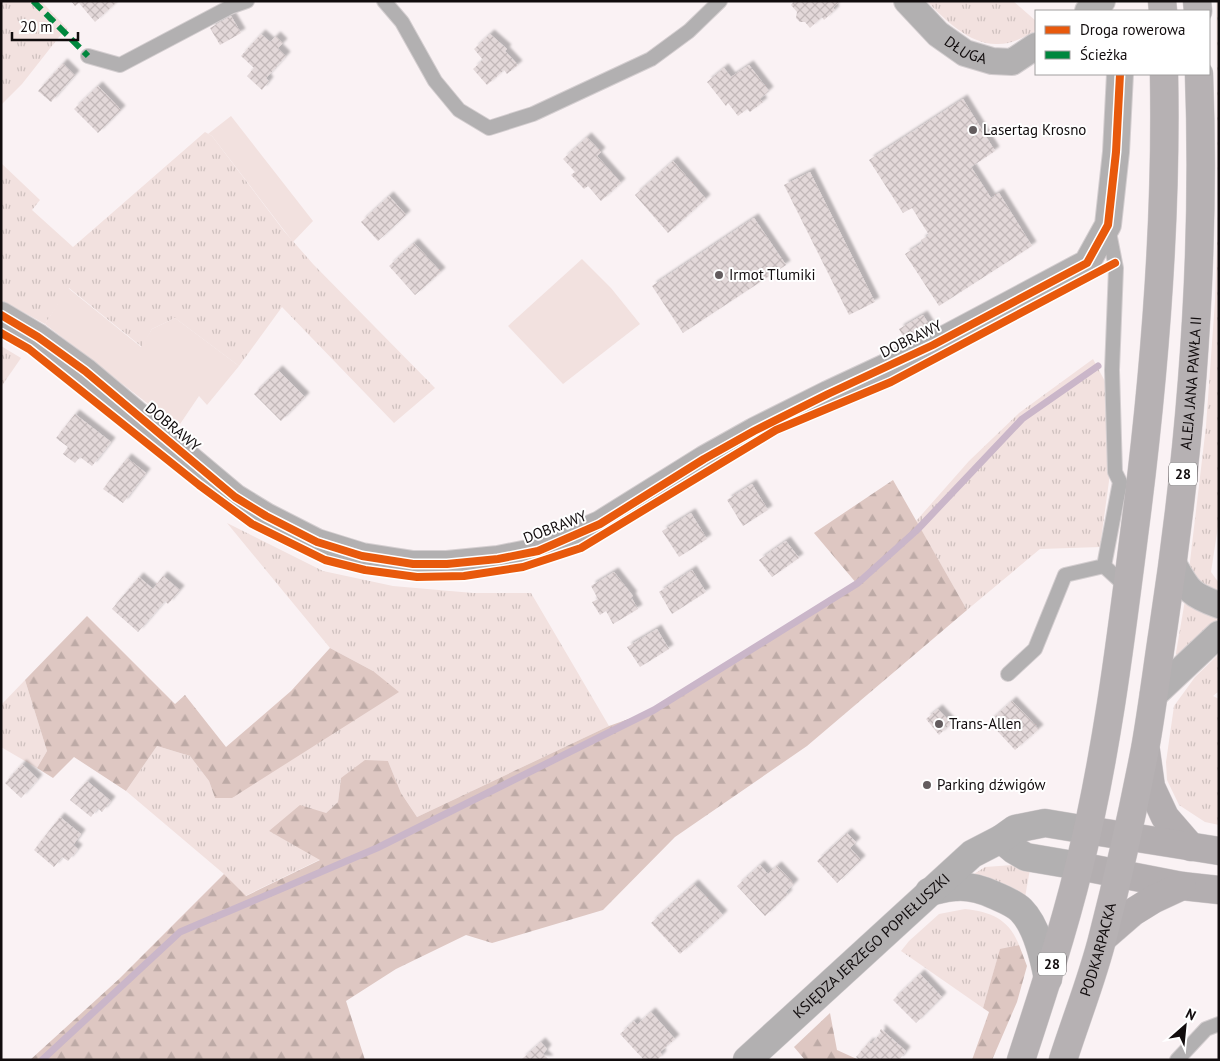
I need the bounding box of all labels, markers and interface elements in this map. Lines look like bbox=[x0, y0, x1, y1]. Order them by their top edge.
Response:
scale bar bbox=[12, 10, 79, 42]
legend bbox=[1035, 10, 1210, 75]
text: 20 m bbox=[20, 17, 53, 36]
text: Droga rowerowa bbox=[1080, 20, 1185, 39]
street label: DŁUGA bbox=[941, 32, 990, 68]
text: Ścieżka bbox=[1080, 45, 1128, 64]
place label: Lasertag Krosno bbox=[983, 120, 1086, 139]
marker: Lasertag Krosno bbox=[967, 124, 979, 136]
place label: Irmot Tlumiki bbox=[729, 265, 816, 284]
marker: Irmot Tlumiki bbox=[713, 269, 725, 281]
street label: DOBRAWY bbox=[877, 315, 945, 362]
street label: ALEJA JANA PAWŁA II bbox=[1176, 316, 1205, 451]
street label: DOBRAWY bbox=[142, 398, 205, 456]
road number: 28 bbox=[1169, 462, 1197, 486]
street label: DOBRAWY bbox=[520, 506, 590, 547]
place label: Trans-Allen bbox=[949, 714, 1022, 733]
marker: Trans-Allen bbox=[933, 718, 945, 730]
place label: Parking dźwigów bbox=[937, 775, 1046, 794]
marker: Parking dźwigów bbox=[921, 779, 933, 791]
street label: KSIĘDZA JERZEGO POPIEŁUSZKI bbox=[789, 869, 954, 1022]
street label: PODKARPACKA bbox=[1075, 900, 1120, 999]
road number: 28 bbox=[1038, 952, 1066, 976]
north arrow bbox=[1160, 1001, 1210, 1051]
text: N bbox=[1183, 1004, 1199, 1025]

